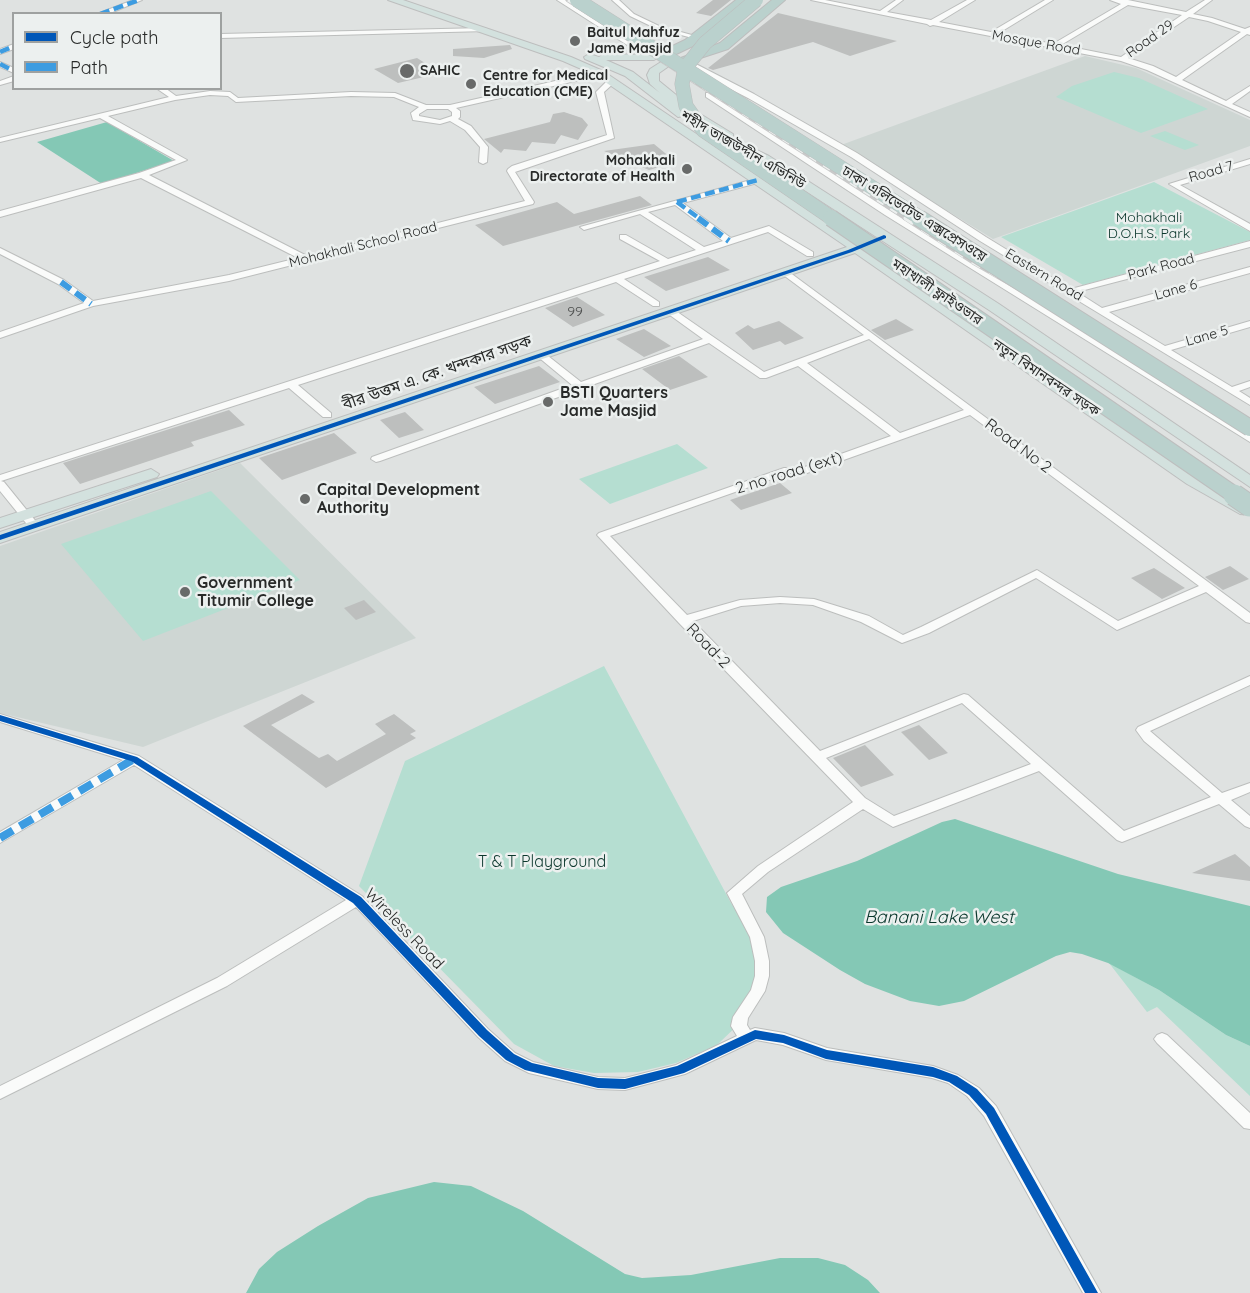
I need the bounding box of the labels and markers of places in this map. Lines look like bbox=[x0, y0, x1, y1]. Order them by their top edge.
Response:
place label: Baitul Mahfuz Jame Masjid bbox=[587, 25, 679, 57]
marker: Baitul Mahfuz Jame Masjid bbox=[568, 34, 582, 48]
marker: SAHIC bbox=[398, 62, 416, 80]
place label: SAHIC bbox=[420, 63, 460, 79]
place label: Centre for Medical Education (CME) bbox=[483, 68, 608, 100]
marker: Centre for Medical Education (CME) bbox=[464, 77, 478, 91]
place label: Mohakhali Directorate of Health bbox=[530, 153, 675, 186]
marker: Mohakhali Directorate of Health bbox=[680, 162, 694, 176]
place label: BSTI Quarters Jame Masjid bbox=[560, 383, 668, 421]
marker: BSTI Quarters Jame Masjid bbox=[541, 395, 555, 409]
place label: Capital Development Authority bbox=[317, 480, 480, 518]
marker: Capital Development Authority bbox=[298, 492, 312, 506]
place label: Government Titumir College bbox=[197, 573, 314, 611]
marker: Government Titumir College bbox=[178, 585, 192, 599]

